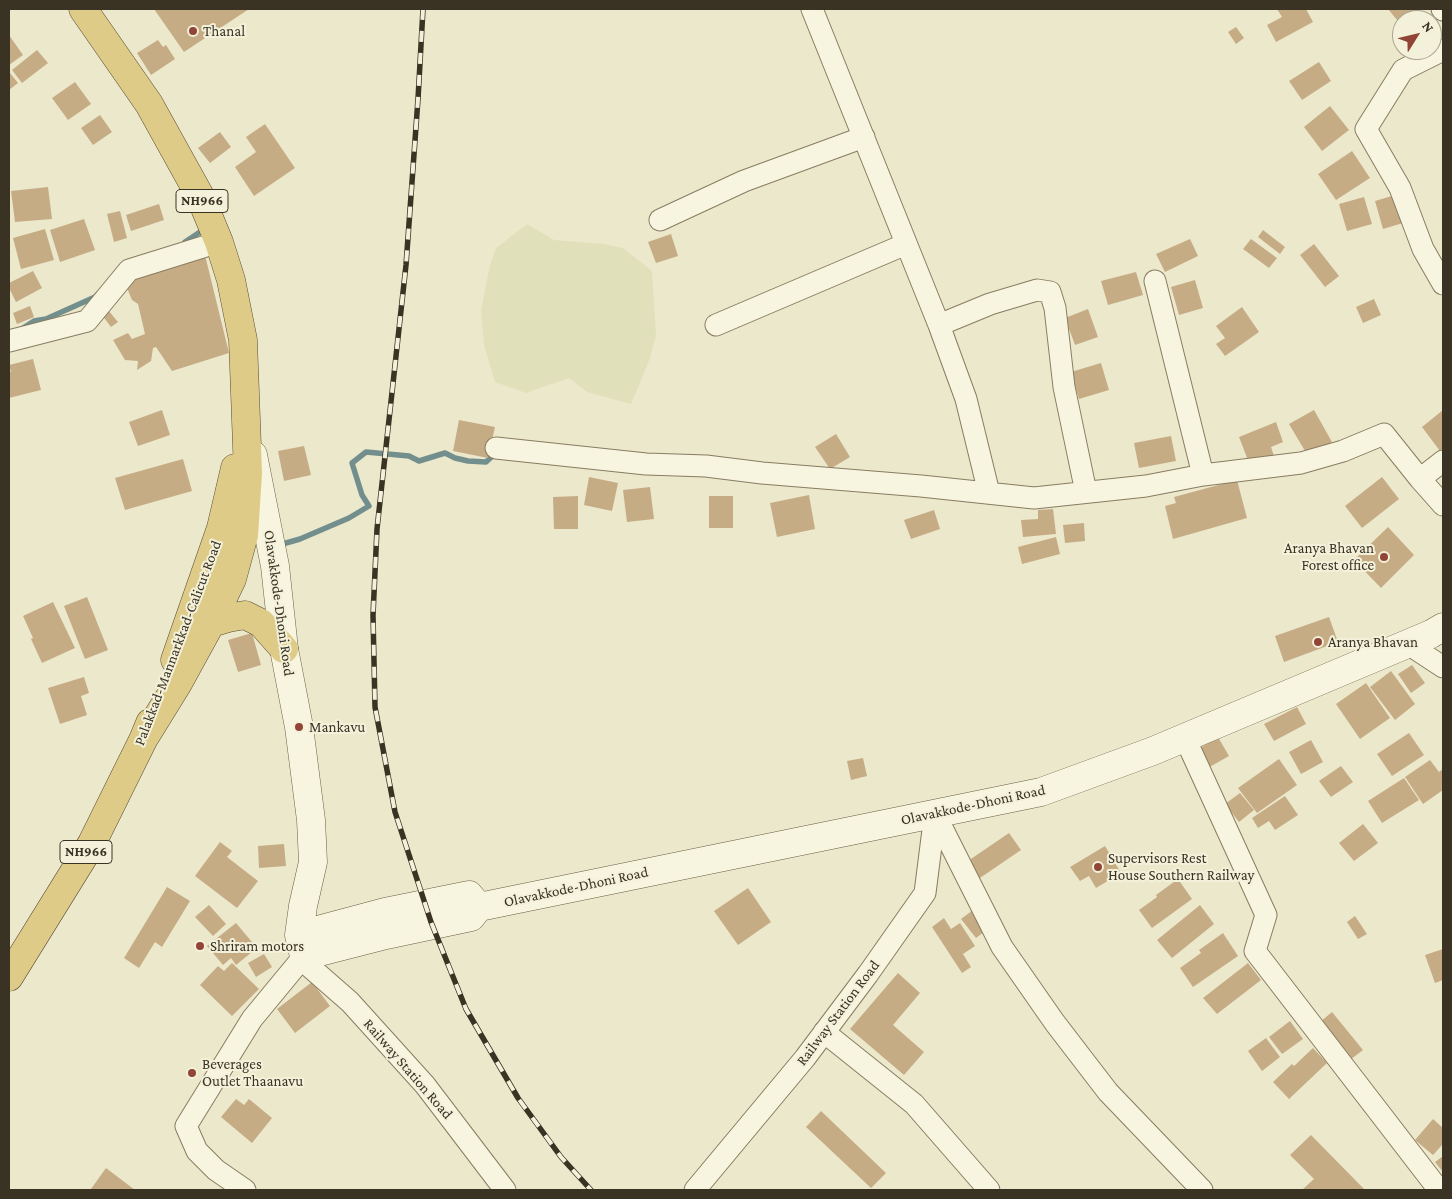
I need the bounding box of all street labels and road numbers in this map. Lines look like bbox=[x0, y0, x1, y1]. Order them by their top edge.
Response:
road number: NH966 bbox=[176, 190, 228, 212]
street label: Olavakkode-Dhoni Road bbox=[260, 529, 298, 677]
street label: Palakkad-Mannarkkad-Calicut Road bbox=[131, 538, 225, 748]
street label: Olavakkode-Dhoni Road bbox=[899, 781, 1047, 829]
road number: NH966 bbox=[60, 840, 112, 864]
street label: Olavakkode-Dhoni Road bbox=[502, 863, 650, 911]
street label: Railway Station Road bbox=[793, 957, 883, 1069]
street label: Railway Station Road bbox=[360, 1015, 456, 1123]

